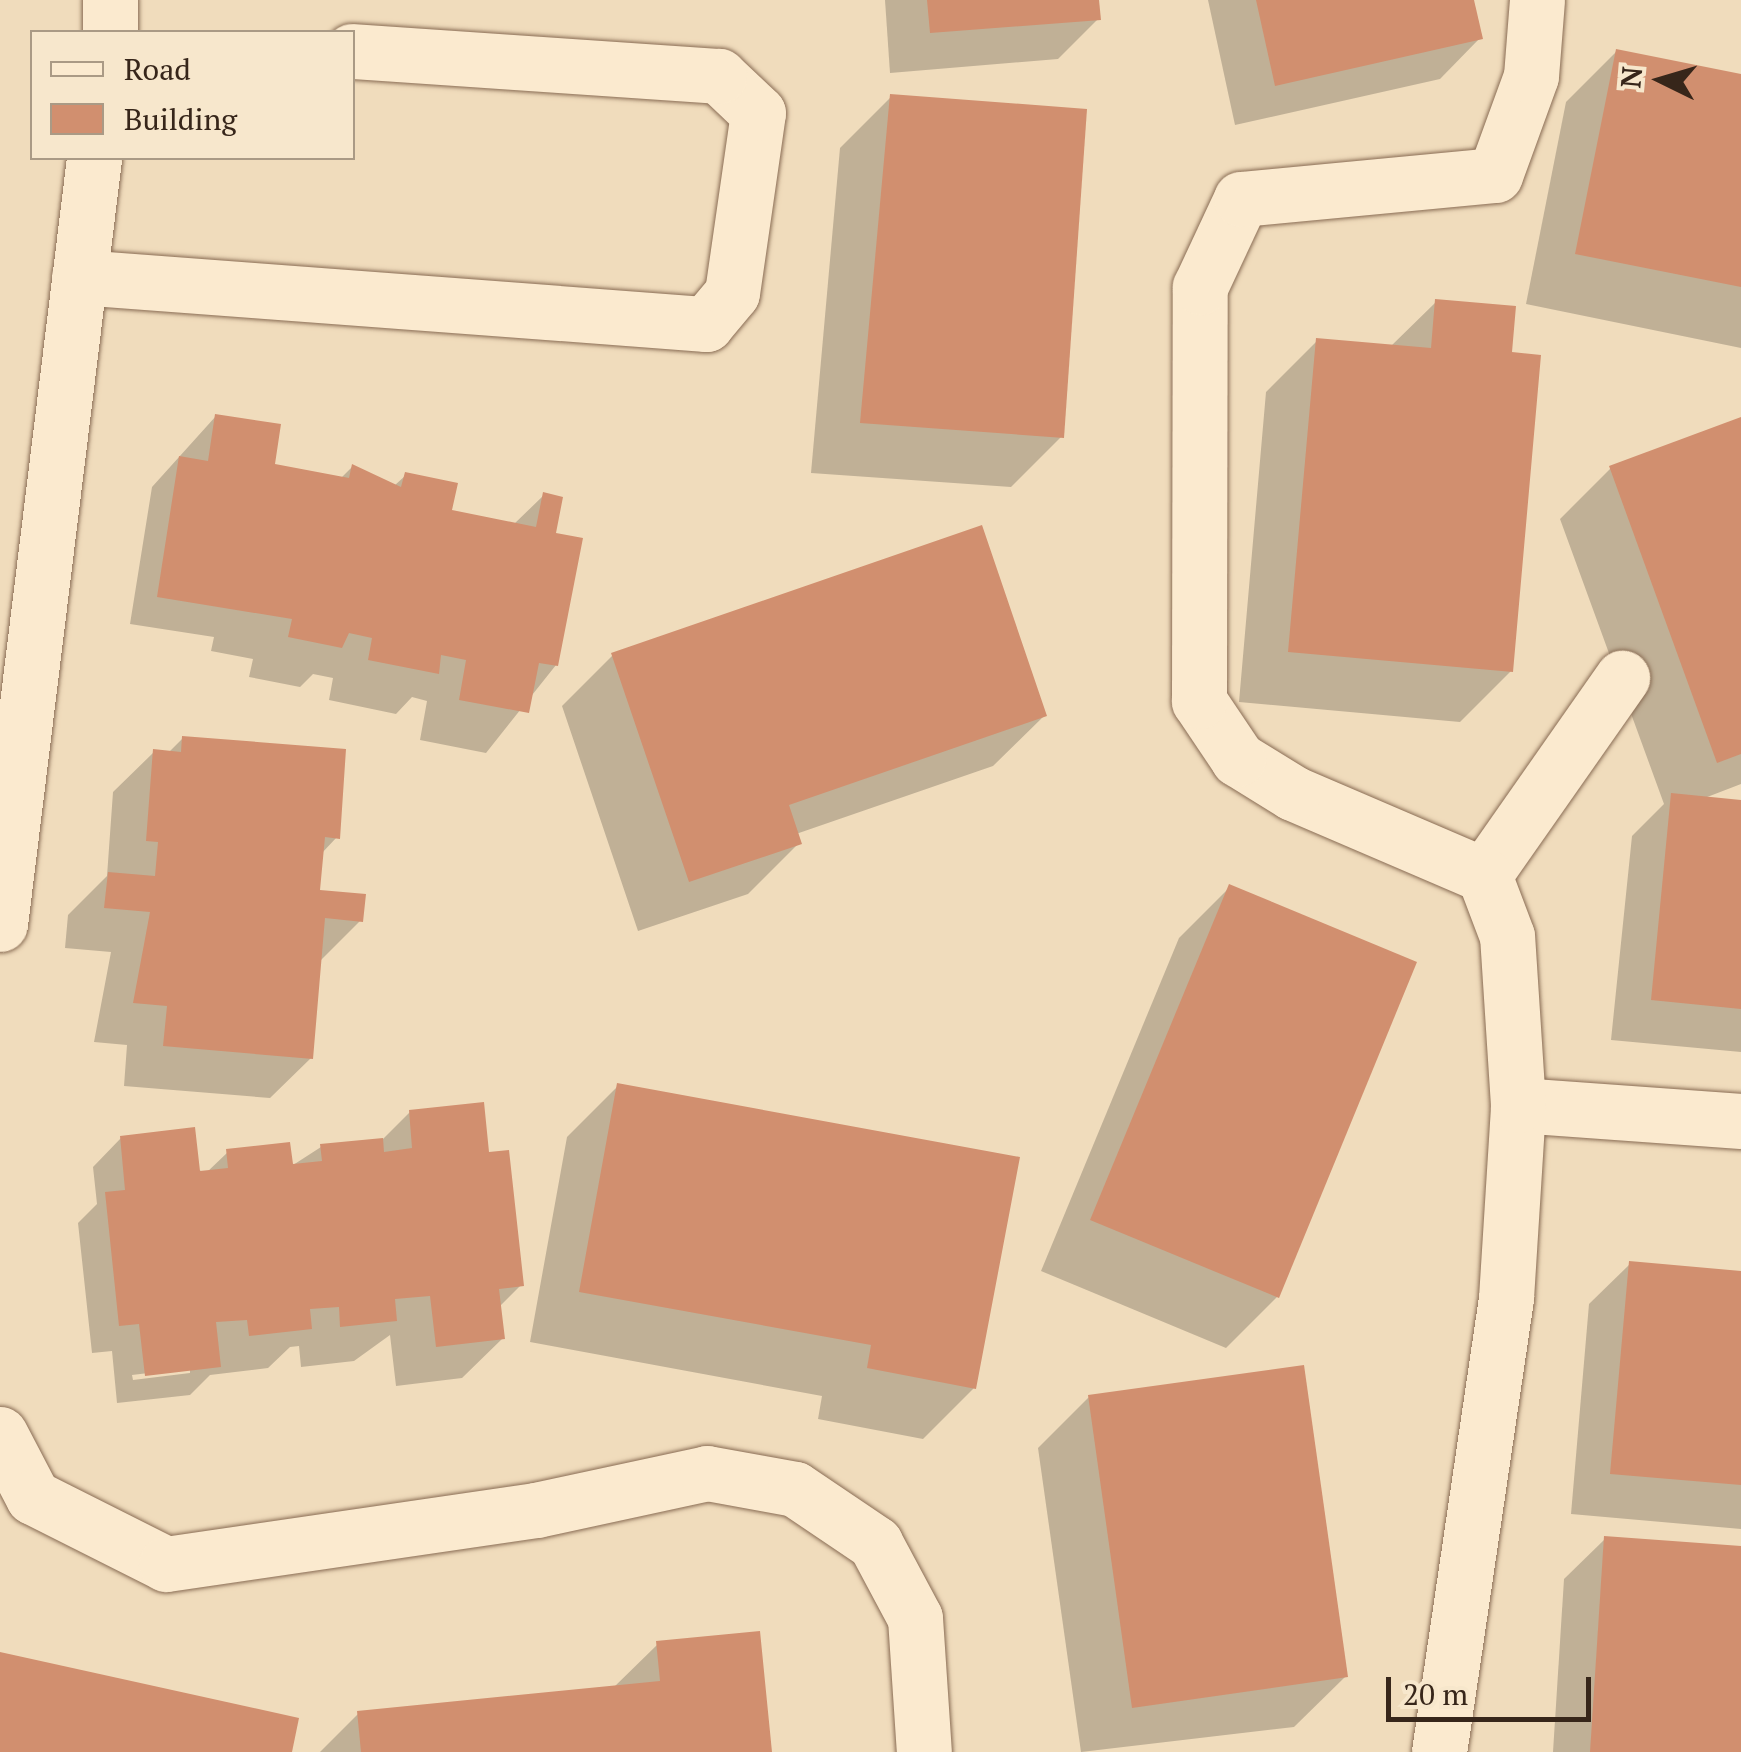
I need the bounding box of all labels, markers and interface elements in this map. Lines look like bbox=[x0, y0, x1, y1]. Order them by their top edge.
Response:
legend bbox=[30, 30, 355, 160]
north arrow bbox=[1611, 30, 1711, 130]
text: Road bbox=[124, 49, 191, 89]
text: N bbox=[1611, 65, 1650, 90]
text: Building bbox=[124, 99, 237, 139]
scale bar bbox=[1391, 1657, 1596, 1719]
text: 20 m bbox=[1403, 1674, 1468, 1714]

